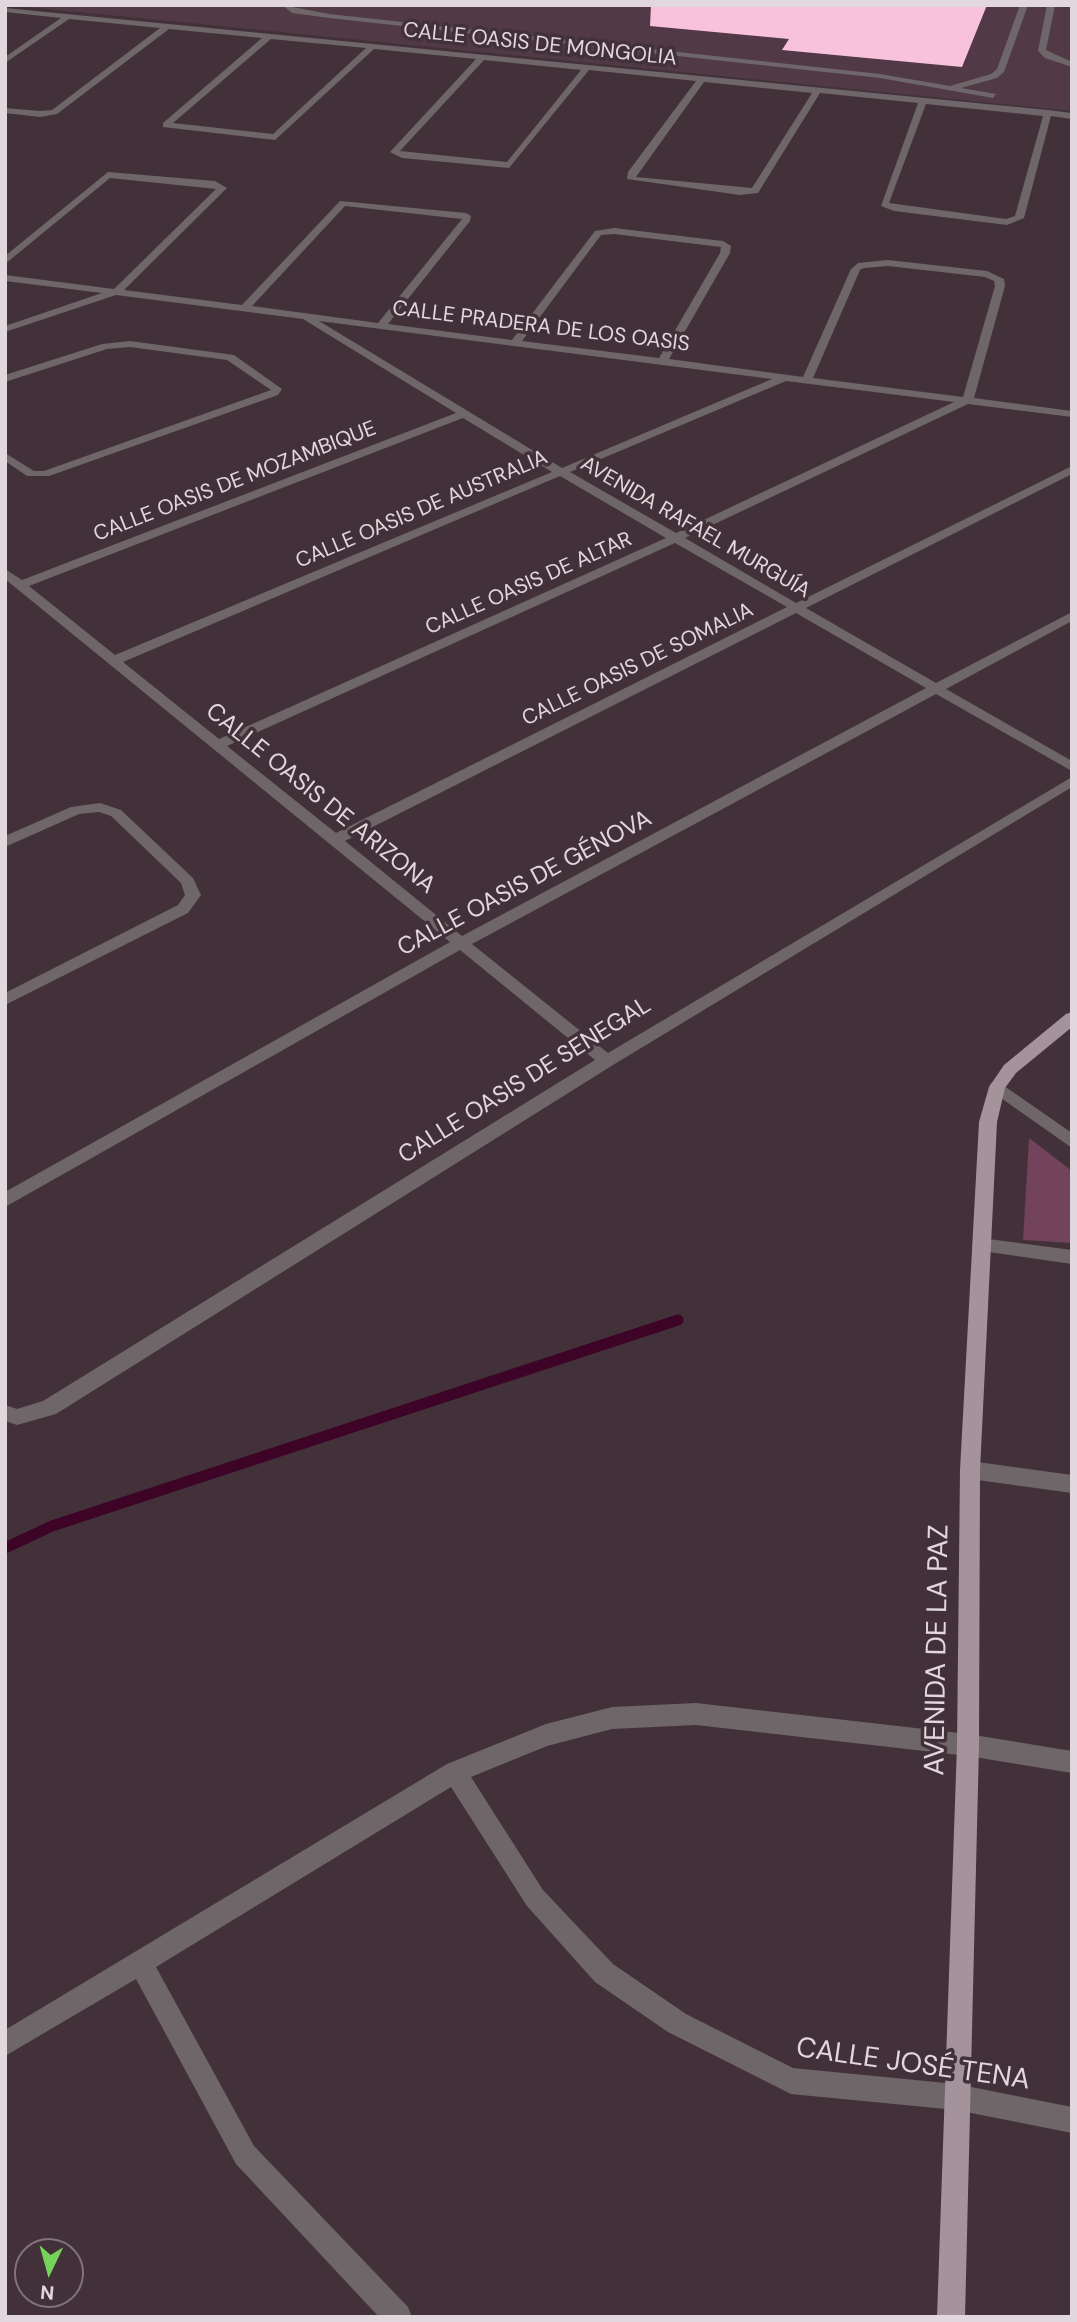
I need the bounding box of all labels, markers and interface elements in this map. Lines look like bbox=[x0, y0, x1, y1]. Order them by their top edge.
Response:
street label: CALLE OASIS DE MONGOLIA bbox=[402, 18, 678, 72]
street label: CALLE PRADERA DE LOS OASIS bbox=[391, 296, 691, 358]
street label: CALLE OASIS DE MOZAMBIQUE bbox=[90, 416, 380, 548]
street label: CALLE OASIS DE AUSTRALIA bbox=[292, 445, 552, 575]
street label: AVENIDA RAFAEL MURGUÍA bbox=[576, 452, 814, 604]
street label: CALLE OASIS DE ALTAR bbox=[422, 527, 636, 641]
street label: CALLE OASIS DE SOMALIA bbox=[518, 598, 758, 732]
street label: CALLE OASIS DE ARIZONA bbox=[199, 698, 441, 900]
street label: CALLE OASIS DE GÉNOVA bbox=[393, 805, 657, 963]
street label: CALLE OASIS DE SENEGAL bbox=[394, 991, 656, 1171]
street label: AVENIDA DE LA PAZ bbox=[919, 1524, 957, 1776]
street label: CALLE JOSÉ TENA bbox=[794, 2032, 1032, 2098]
north arrow bbox=[14, 2238, 84, 2308]
text: N bbox=[39, 2279, 55, 2305]

